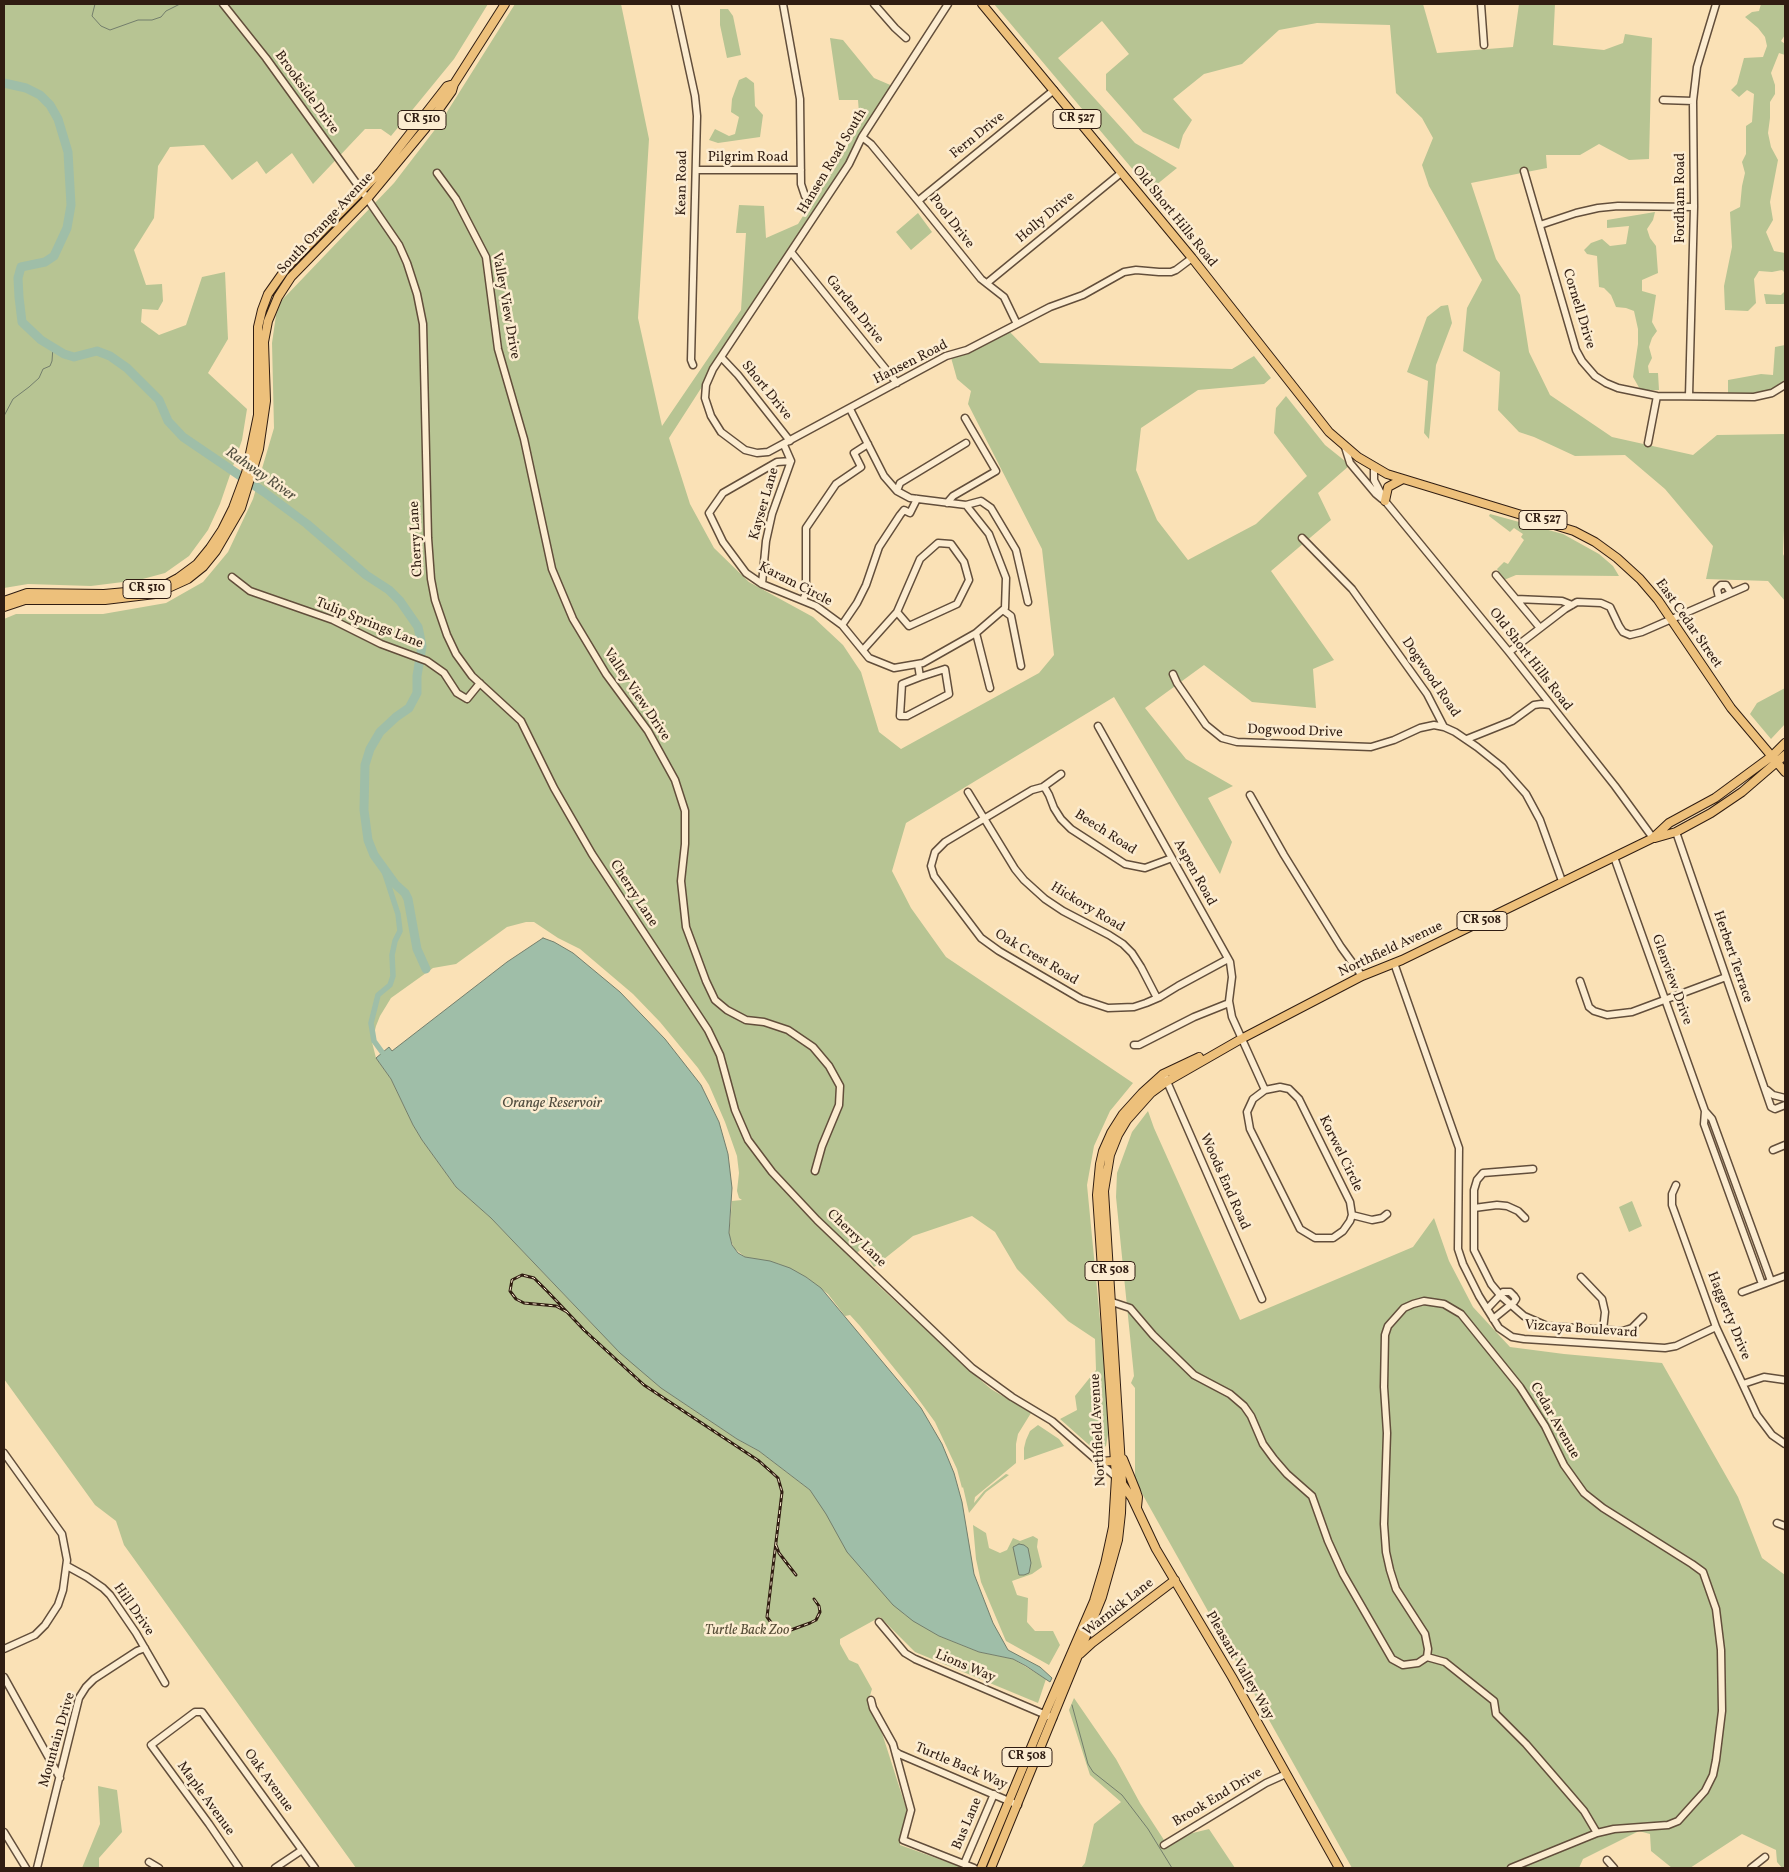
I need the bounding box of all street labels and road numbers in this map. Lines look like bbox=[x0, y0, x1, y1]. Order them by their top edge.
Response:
street label: Brookside Drive bbox=[270, 48, 342, 138]
street label: Hansen Road South bbox=[795, 106, 871, 218]
street label: Fern Drive bbox=[947, 109, 1009, 163]
road number: CR 510 bbox=[398, 110, 446, 130]
road number: CR 527 bbox=[1053, 110, 1101, 128]
street label: Kean Road bbox=[674, 150, 692, 216]
street label: Pilgrim Road bbox=[708, 150, 788, 166]
street label: Fordham Road bbox=[1673, 153, 1689, 243]
street label: Old Short Hills Road bbox=[1128, 163, 1220, 271]
street label: South Orange Avenue bbox=[275, 170, 377, 278]
street label: Holly Drive bbox=[1013, 189, 1079, 247]
street label: Pool Drive bbox=[925, 192, 977, 252]
street label: Valley View Drive bbox=[487, 251, 523, 361]
street label: Cornell Drive bbox=[1558, 267, 1598, 351]
street label: Garden Drive bbox=[821, 272, 887, 348]
street label: Hansen Road bbox=[871, 337, 951, 389]
street label: Short Drive bbox=[737, 358, 795, 424]
street label: Kayser Lane bbox=[747, 466, 783, 542]
street label: Cherry Lane bbox=[407, 501, 427, 577]
road number: CR 527 bbox=[1519, 510, 1567, 530]
street label: Karam Circle bbox=[755, 559, 835, 611]
street label: East Cedar Street bbox=[1651, 576, 1725, 672]
road number: CR 510 bbox=[123, 580, 171, 598]
street label: Tulip Springs Lane bbox=[313, 595, 425, 653]
street label: Old Short Hills Road bbox=[1485, 605, 1575, 715]
street label: Dogwood Road bbox=[1397, 635, 1463, 721]
street label: Valley View Drive bbox=[599, 646, 673, 744]
street label: Dogwood Drive bbox=[1247, 722, 1343, 742]
street label: Beech Road bbox=[1071, 807, 1139, 859]
street label: Aspen Road bbox=[1169, 837, 1219, 909]
street label: Cherry Lane bbox=[605, 858, 661, 930]
street label: Hickory Road bbox=[1047, 879, 1127, 937]
street label: Herbert Terrace bbox=[1708, 909, 1756, 1005]
road number: CR 508 bbox=[1457, 911, 1507, 930]
street label: Northfield Avenue bbox=[1336, 918, 1446, 982]
street label: Oak Crest Road bbox=[991, 926, 1081, 990]
street label: Glenview Drive bbox=[1647, 933, 1695, 1027]
street label: Korwel Circle bbox=[1314, 1113, 1366, 1195]
street label: Woods End Road bbox=[1195, 1131, 1253, 1233]
street label: Cherry Lane bbox=[823, 1207, 889, 1271]
road number: CR 508 bbox=[1085, 1262, 1135, 1280]
street label: Haggerty Drive bbox=[1703, 1269, 1753, 1363]
street label: Vizcaya Boulevard bbox=[1524, 1318, 1638, 1342]
street label: Northfield Avenue bbox=[1088, 1373, 1110, 1487]
street label: Cedar Avenue bbox=[1525, 1380, 1583, 1462]
street label: Warnick Lane bbox=[1080, 1575, 1158, 1641]
street label: Hill Drive bbox=[109, 1581, 157, 1639]
street label: Pleasant Valley Way bbox=[1201, 1609, 1277, 1723]
street label: Lions Way bbox=[932, 1647, 998, 1687]
street label: Mountain Drive bbox=[36, 1691, 80, 1789]
street label: Turtle Back Way bbox=[912, 1740, 1010, 1794]
street label: Oak Avenue bbox=[240, 1746, 296, 1816]
road number: CR 508 bbox=[1002, 1748, 1052, 1766]
street label: Maple Avenue bbox=[173, 1759, 237, 1839]
street label: Brook End Drive bbox=[1170, 1765, 1266, 1831]
street label: Bus Lane bbox=[949, 1795, 987, 1853]

